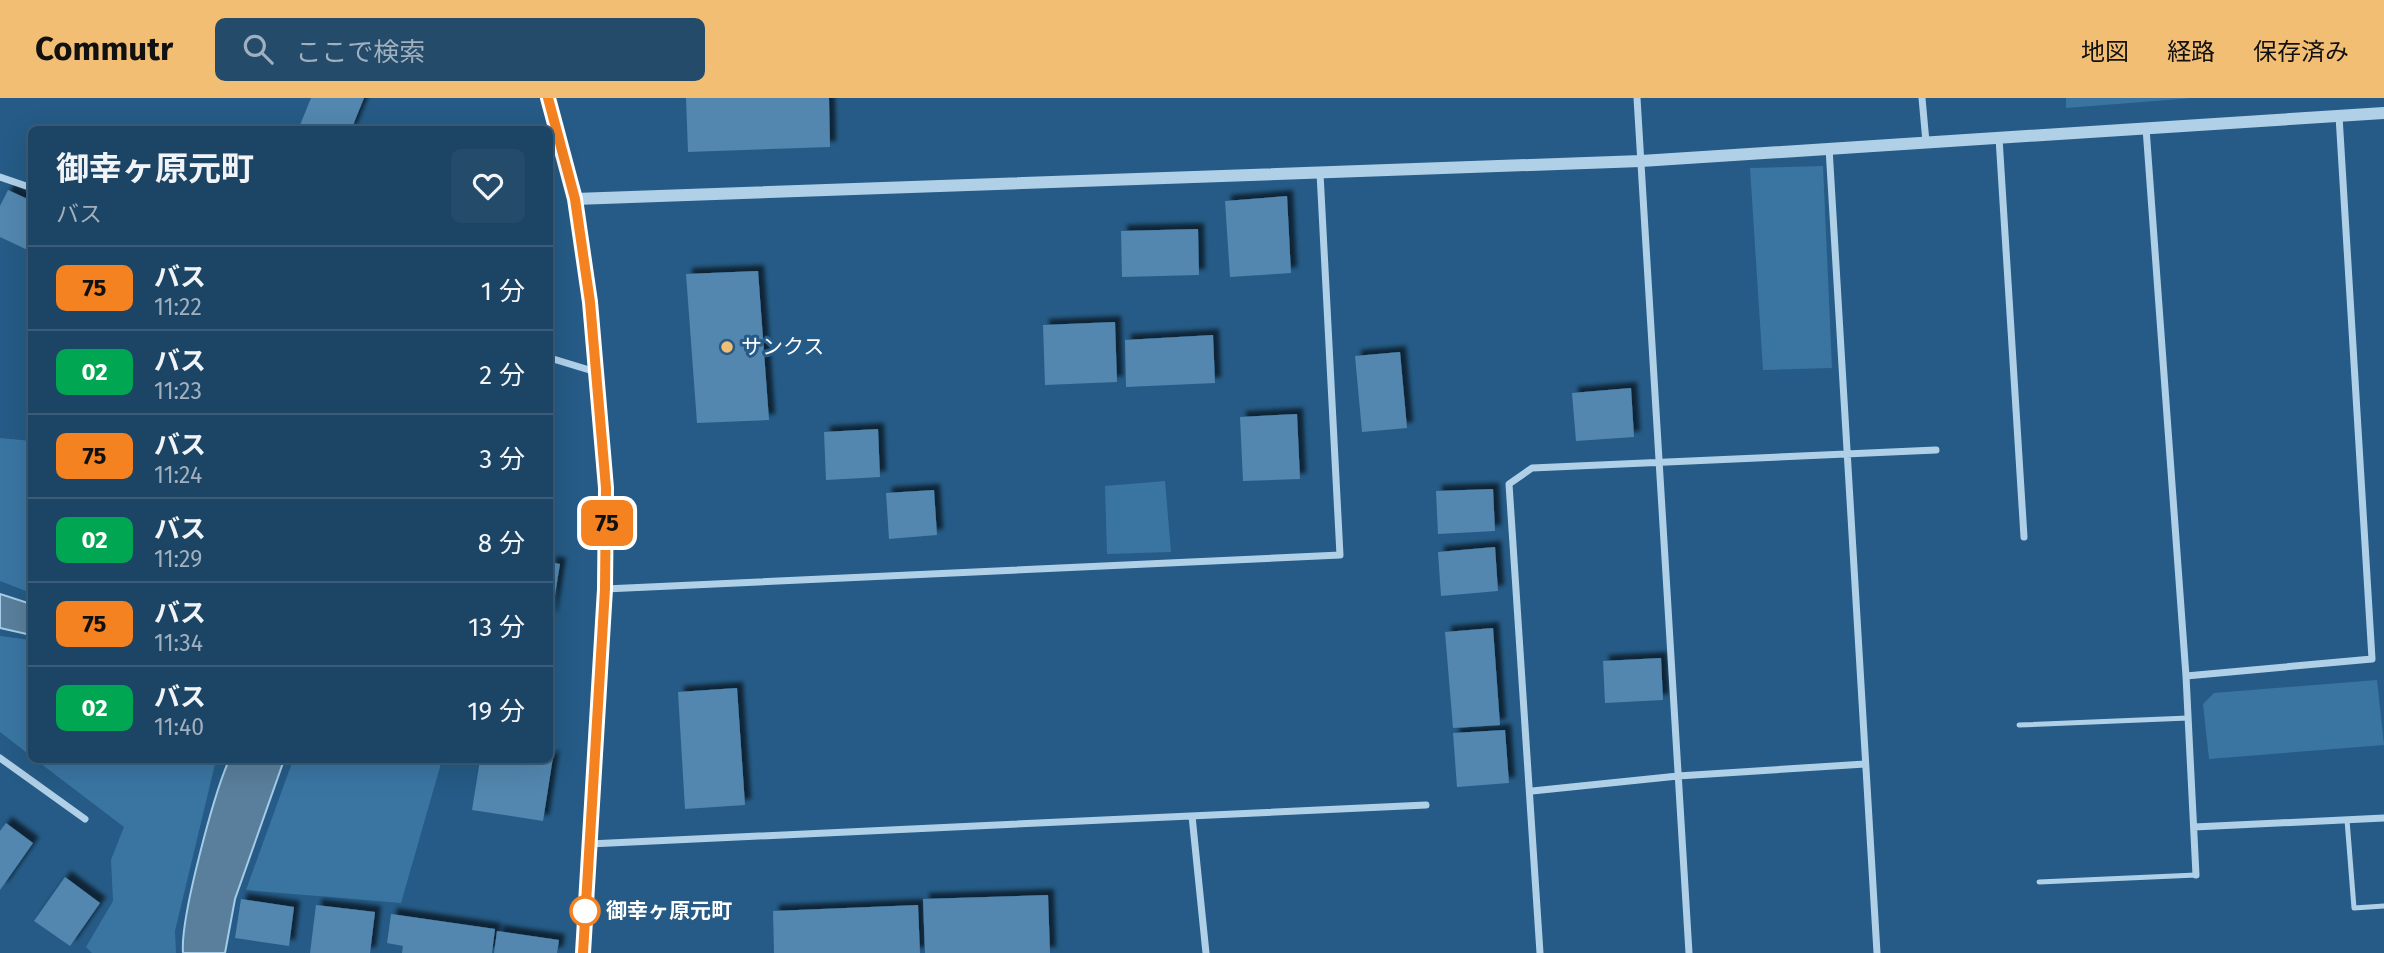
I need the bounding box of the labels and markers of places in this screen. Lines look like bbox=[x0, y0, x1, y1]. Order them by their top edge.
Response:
place label: サンクス bbox=[741, 334, 824, 360]
marker: サンクス bbox=[719, 339, 735, 355]
marker: 御幸ヶ原元町 bbox=[570, 896, 600, 926]
place label: 御幸ヶ原元町 bbox=[606, 898, 732, 924]

